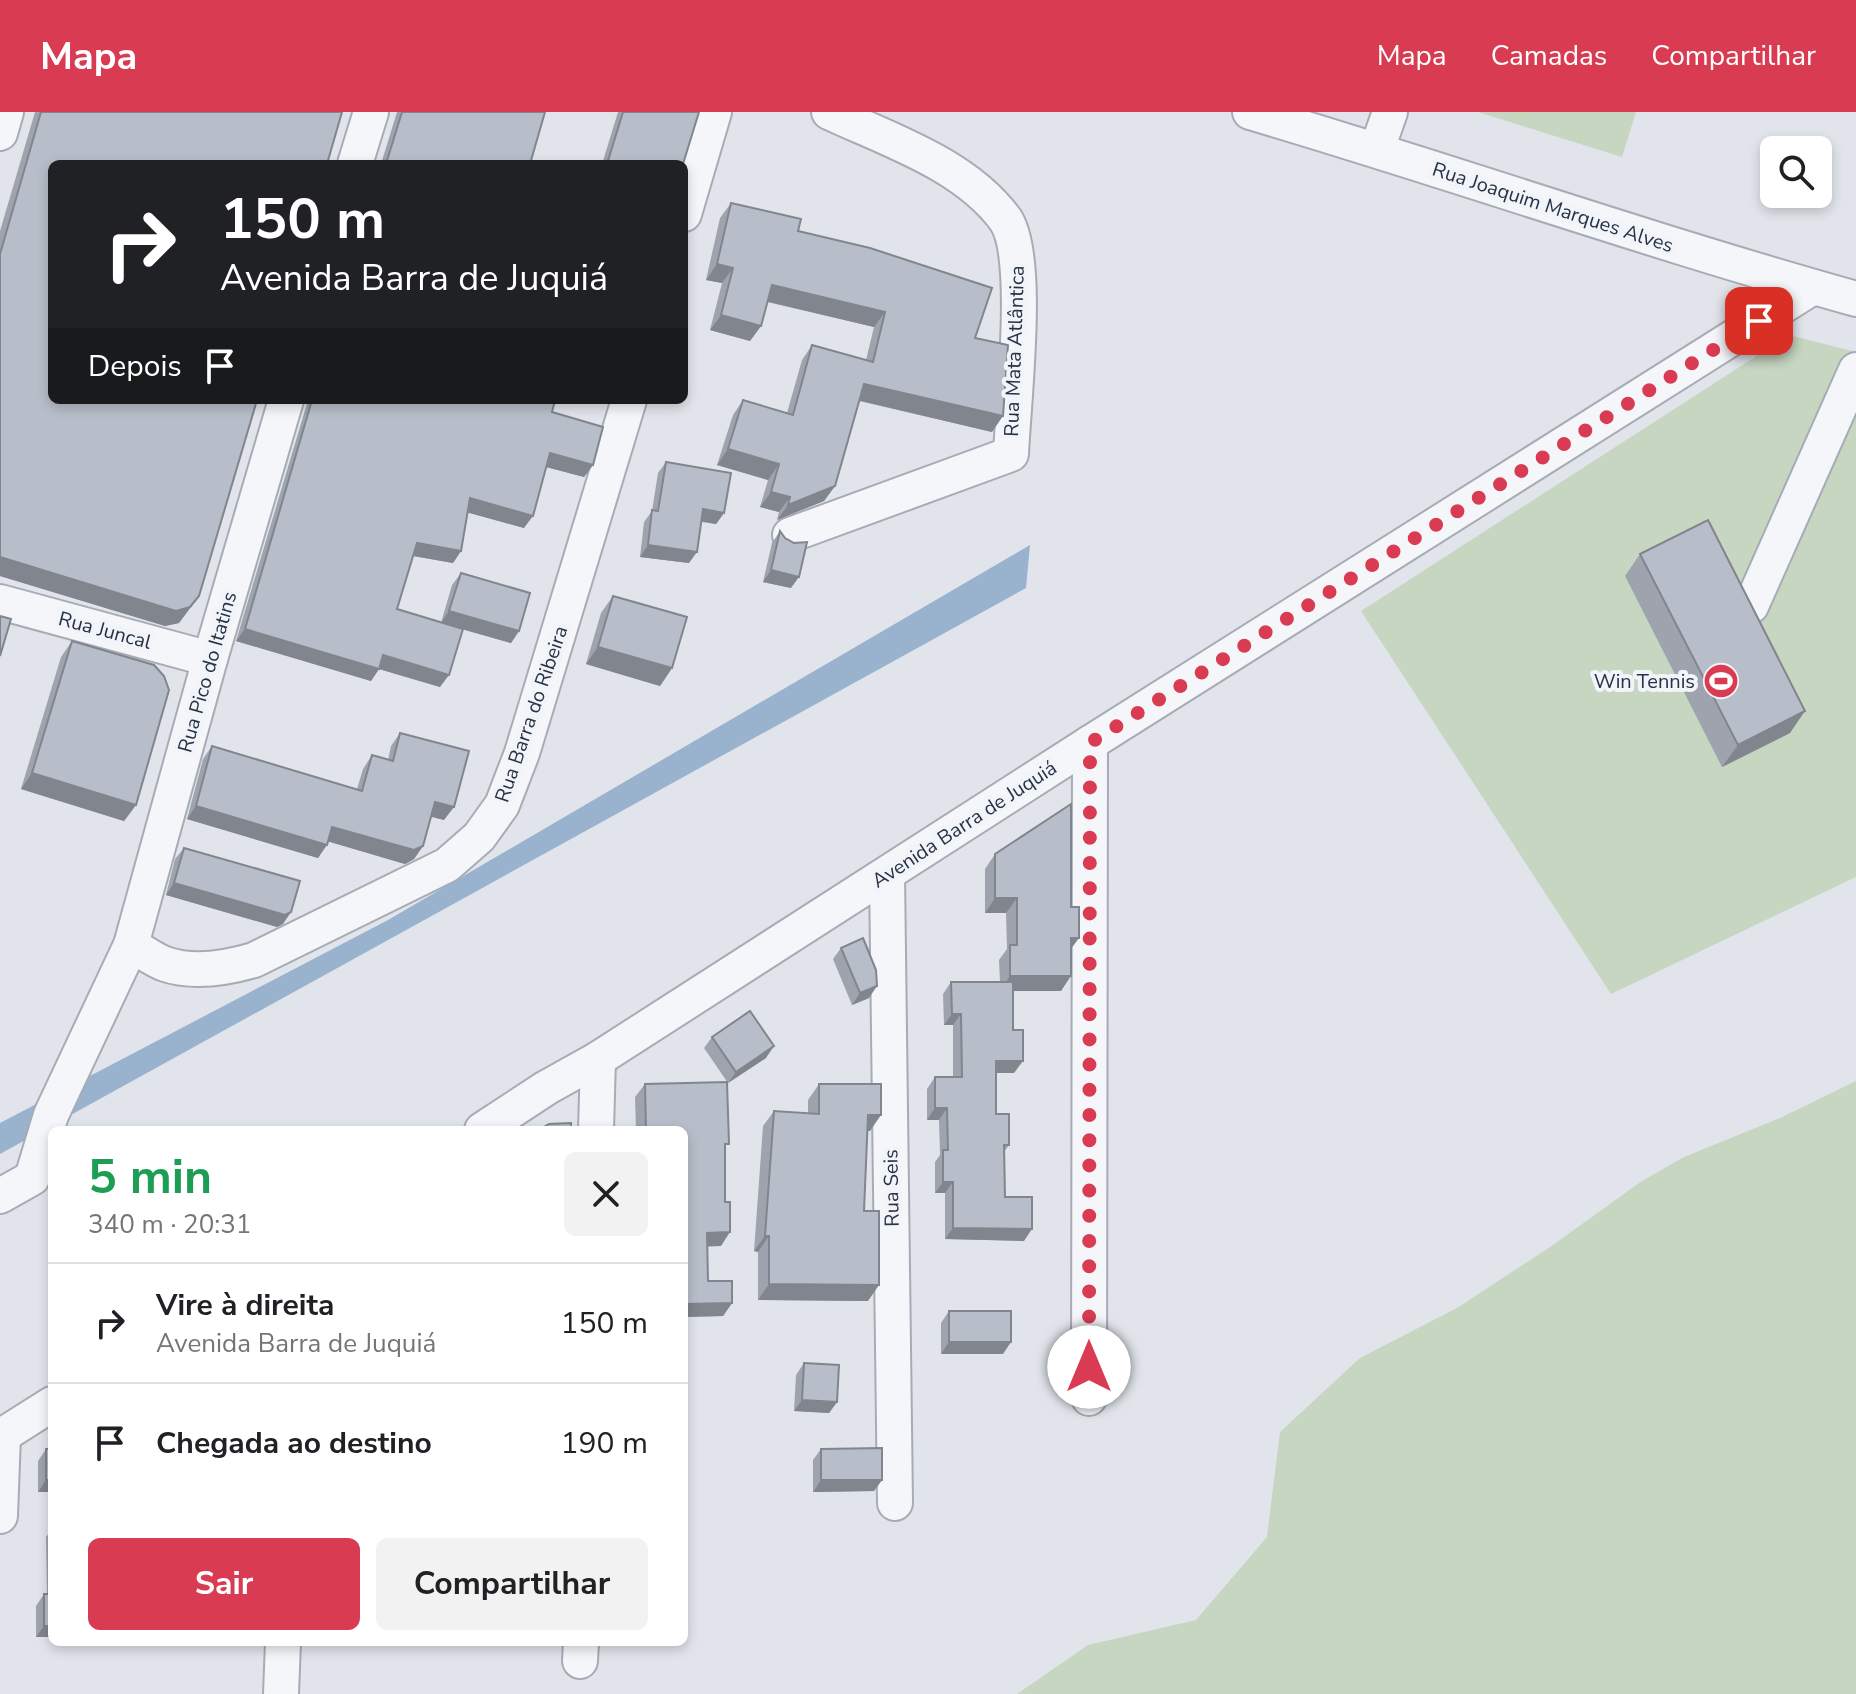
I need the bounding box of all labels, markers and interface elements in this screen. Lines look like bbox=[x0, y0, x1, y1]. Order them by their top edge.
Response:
text: Mapa bbox=[40, 31, 137, 82]
text: Mapa bbox=[1377, 37, 1447, 75]
text: Camadas bbox=[1491, 37, 1607, 75]
text: Compartilhar bbox=[1651, 37, 1816, 75]
map controls bbox=[1760, 136, 1832, 208]
button: search bbox=[1760, 136, 1832, 208]
street label: Rua Joaquim Marques Alves bbox=[1429, 156, 1677, 259]
text: 150 m bbox=[220, 181, 385, 258]
icon: right bbox=[88, 192, 192, 296]
text: Avenida Barra de Juquiá bbox=[220, 254, 608, 303]
street label: Rua Mata Atlântica bbox=[998, 265, 1031, 437]
pin bbox=[1725, 287, 1793, 355]
icon: arrive bbox=[1737, 299, 1781, 343]
icon: arrive bbox=[198, 344, 242, 388]
text: Depois bbox=[88, 346, 182, 387]
street label: Rua Pico do Itatins bbox=[172, 589, 243, 756]
street label: Rua Juncal bbox=[55, 605, 154, 656]
street label: Rua Barra do Ribeira bbox=[489, 622, 574, 806]
sports icon: Win Tennis bbox=[1702, 662, 1740, 700]
place label: Win Tennis bbox=[1594, 668, 1695, 695]
street label: Avenida Barra de Juquiá bbox=[867, 754, 1062, 894]
text: 5 min bbox=[88, 1144, 212, 1210]
street label: Rua Seis bbox=[877, 1149, 906, 1227]
button: close bbox=[564, 1152, 648, 1236]
text: 340 m · 20:31 bbox=[88, 1207, 251, 1242]
text: Vire à direita bbox=[156, 1285, 334, 1326]
icon: right bbox=[88, 1301, 132, 1345]
text: 150 m bbox=[561, 1303, 648, 1344]
position arrow bbox=[1047, 1325, 1131, 1409]
text: Avenida Barra de Juquiá bbox=[156, 1326, 436, 1361]
icon: arrive bbox=[88, 1421, 132, 1465]
text: Chegada ao destino bbox=[156, 1423, 432, 1464]
text: 190 m bbox=[561, 1423, 648, 1464]
button: Sair bbox=[88, 1538, 360, 1630]
button: Compartilhar bbox=[376, 1538, 648, 1630]

